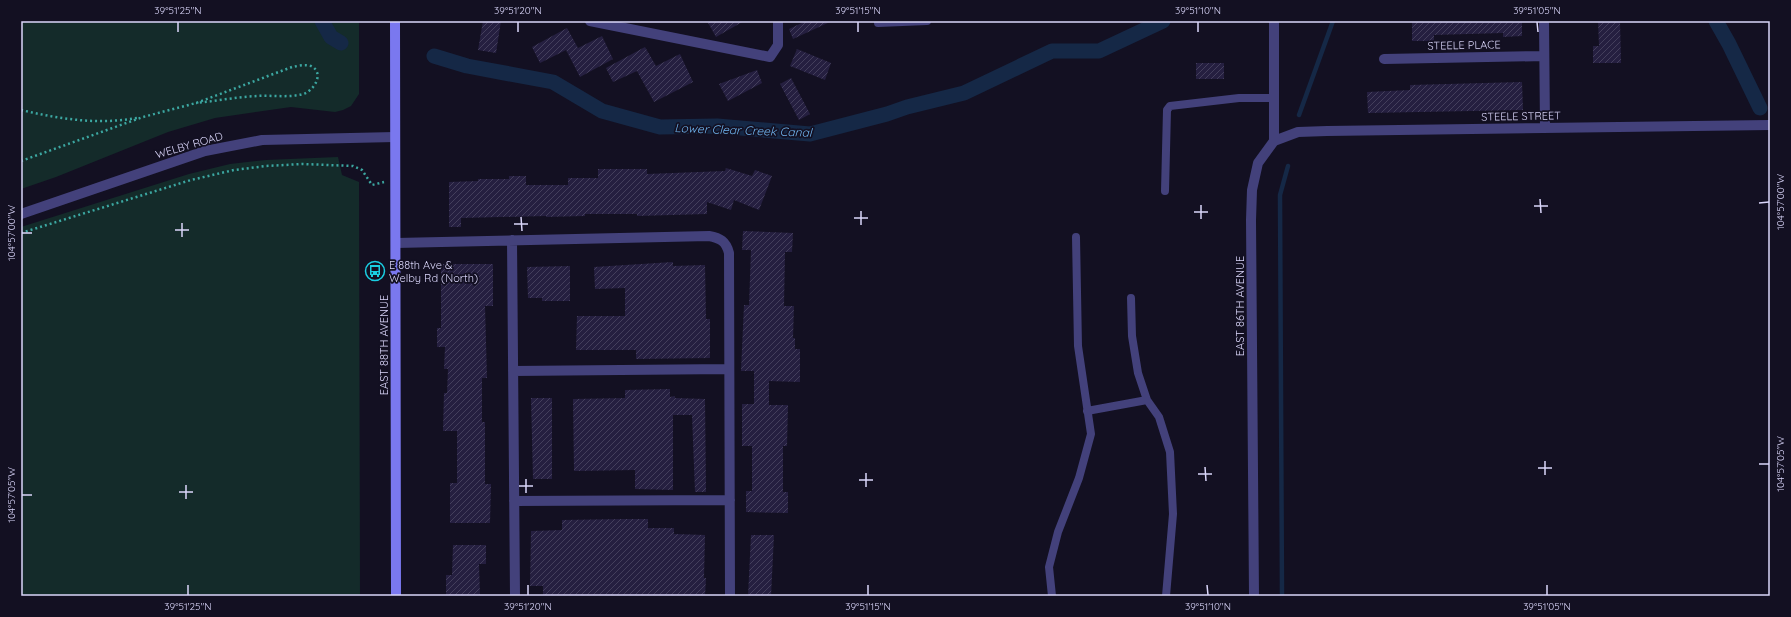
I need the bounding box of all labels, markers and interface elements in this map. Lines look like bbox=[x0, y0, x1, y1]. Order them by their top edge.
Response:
text: 39°51'25"N bbox=[154, 4, 202, 17]
text: 39°51'20"N bbox=[494, 4, 542, 17]
text: 39°51'15"N bbox=[835, 4, 881, 17]
text: 39°51'10"N bbox=[1175, 4, 1221, 17]
text: 39°51'05"N bbox=[1513, 4, 1561, 17]
street label: STEELE PLACE bbox=[1427, 37, 1501, 53]
street label: STEELE STREET bbox=[1481, 108, 1561, 124]
water label: Lower Clear Creek Canal bbox=[674, 120, 813, 140]
street label: WELBY ROAD bbox=[154, 129, 224, 161]
text: 104°57'00"W bbox=[1774, 174, 1787, 230]
text: 104°57'00"W bbox=[5, 205, 18, 261]
street label: EAST 86TH AVENUE bbox=[1233, 256, 1247, 356]
place label: E 88th Ave & Welby Rd (North) bbox=[389, 258, 478, 285]
bus stop icon: E 88th Ave & Welby Rd (North) bbox=[364, 260, 386, 282]
street label: EAST 88TH AVENUE bbox=[377, 295, 391, 395]
text: 104°57'05"W bbox=[1774, 436, 1787, 492]
text: 104°57'05"W bbox=[5, 467, 18, 523]
text: 39°51'25"N bbox=[164, 600, 212, 613]
text: 39°51'20"N bbox=[504, 600, 552, 613]
text: 39°51'15"N bbox=[845, 600, 891, 613]
text: 39°51'10"N bbox=[1185, 600, 1231, 613]
text: 39°51'05"N bbox=[1523, 600, 1571, 613]

